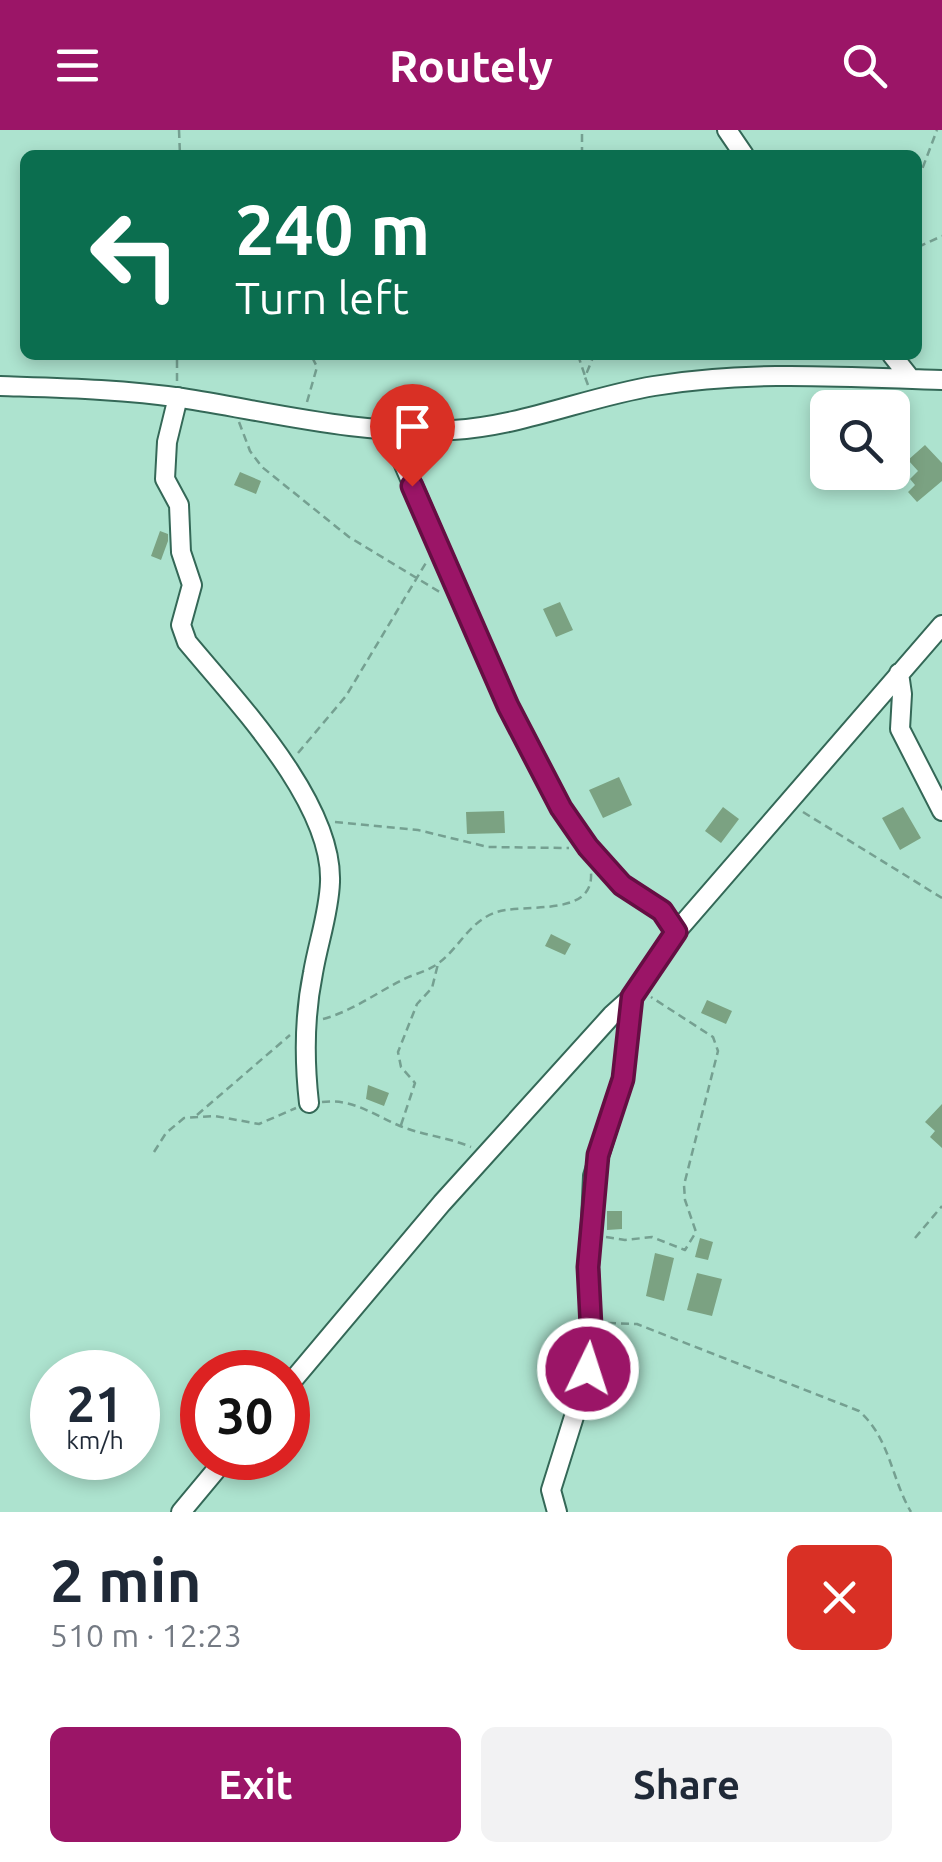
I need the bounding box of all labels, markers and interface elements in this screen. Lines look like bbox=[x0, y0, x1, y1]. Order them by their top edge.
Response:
icon: menu bbox=[50, 38, 105, 93]
icon: search bbox=[837, 38, 892, 93]
text: Routely bbox=[389, 40, 553, 91]
icon: left bbox=[70, 190, 200, 320]
text: 240 m bbox=[235, 190, 430, 268]
text: Turn left bbox=[235, 272, 409, 323]
pin bbox=[370, 384, 455, 487]
map controls bbox=[810, 390, 910, 490]
button: search bbox=[810, 390, 910, 490]
icon: arrive bbox=[385, 399, 440, 454]
position arrow bbox=[536, 1317, 640, 1421]
speed limit sign: 30 bbox=[180, 1350, 310, 1480]
text: 21 bbox=[67, 1375, 123, 1431]
text: km/h bbox=[66, 1426, 124, 1454]
button: close bbox=[787, 1545, 892, 1650]
text: 2 min bbox=[50, 1546, 202, 1613]
text: 510 m · 12:23 bbox=[50, 1617, 242, 1653]
button: Exit bbox=[50, 1727, 461, 1842]
button: Share bbox=[481, 1727, 892, 1842]

